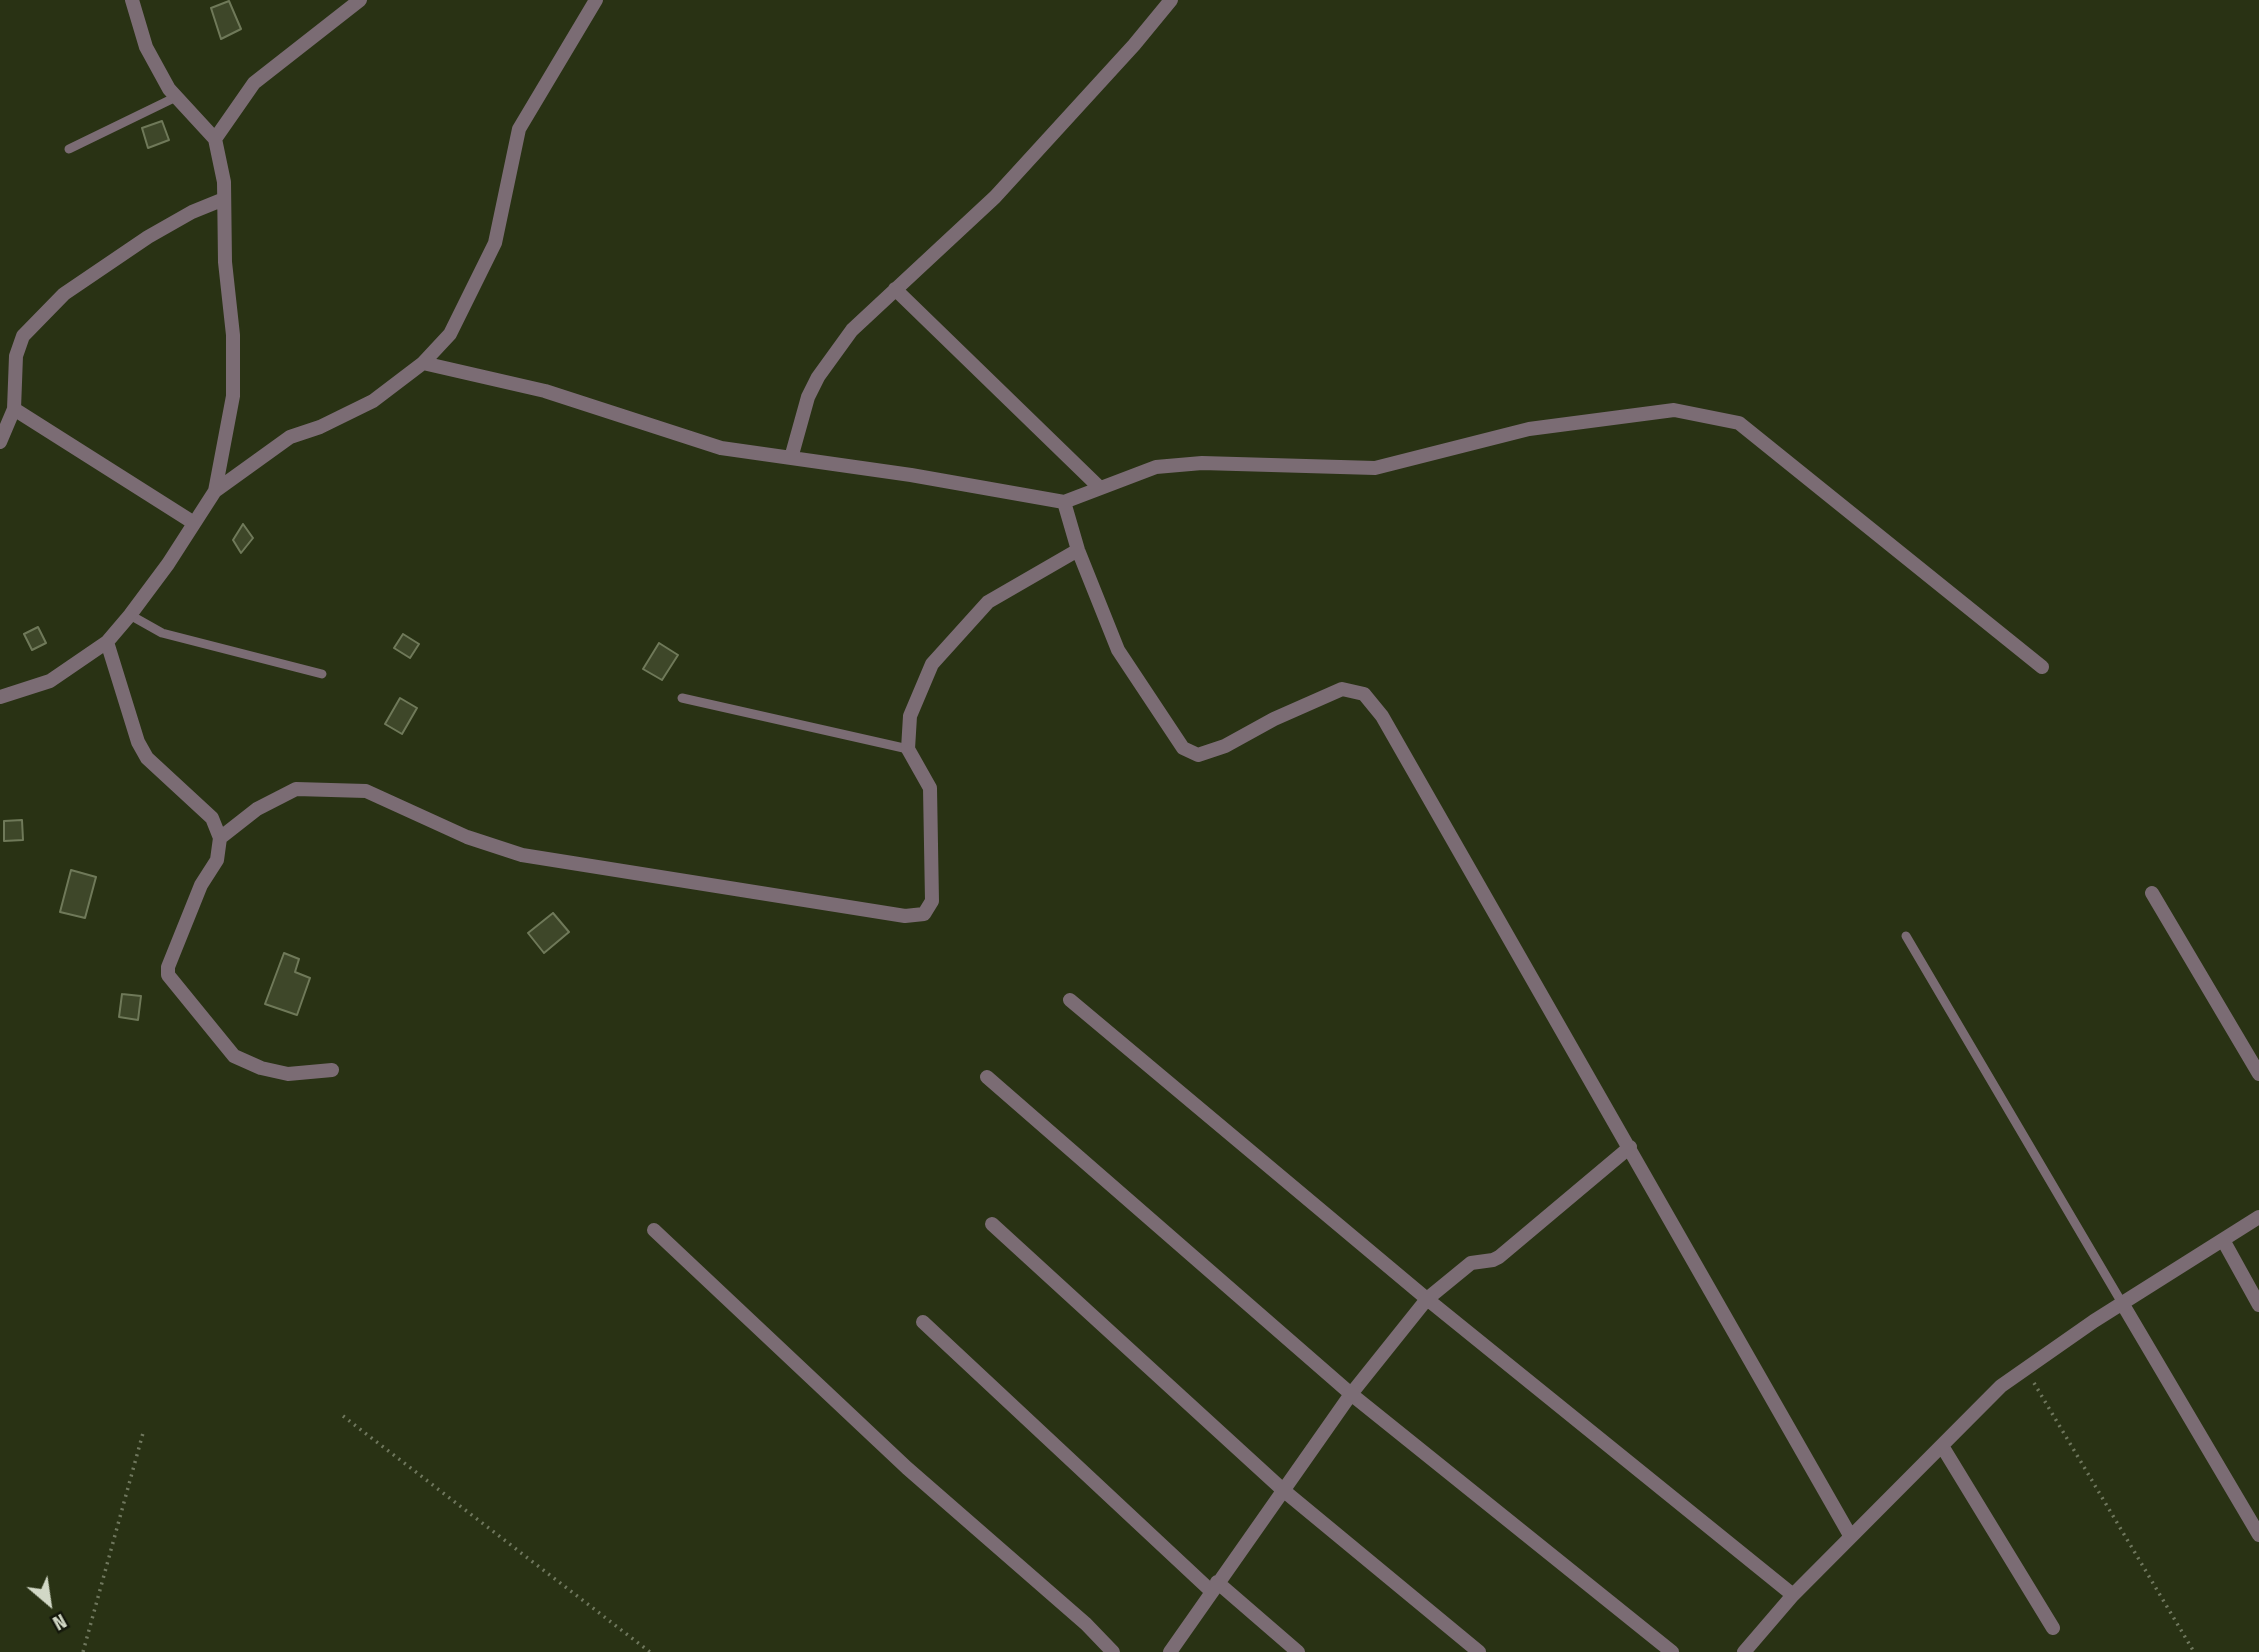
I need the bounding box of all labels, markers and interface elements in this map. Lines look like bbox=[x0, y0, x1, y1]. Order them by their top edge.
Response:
north arrow bbox=[14, 1568, 84, 1638]
text: N bbox=[49, 1609, 70, 1635]

